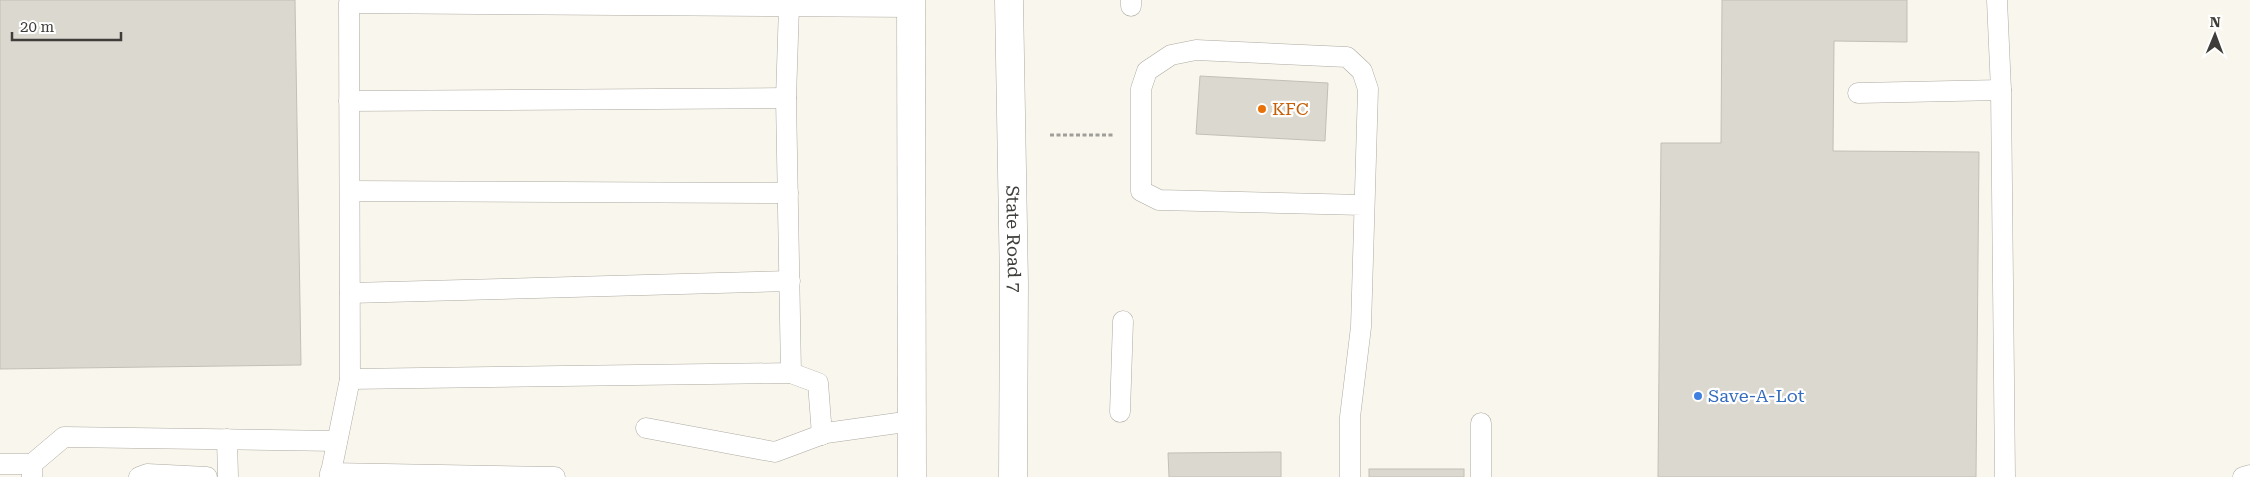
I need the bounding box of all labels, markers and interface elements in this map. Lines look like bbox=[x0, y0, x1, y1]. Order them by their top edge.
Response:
scale bar bbox=[12, 10, 121, 42]
north arrow bbox=[2190, 10, 2240, 60]
text: N bbox=[2210, 14, 2221, 30]
text: 20 m bbox=[20, 18, 55, 36]
place label: KFC bbox=[1272, 98, 1309, 119]
marker: KFC bbox=[1256, 103, 1268, 115]
street label: State Road 7 bbox=[1002, 185, 1025, 293]
place label: Save-A-Lot bbox=[1708, 385, 1805, 406]
marker: Save-A-Lot bbox=[1692, 390, 1704, 402]

